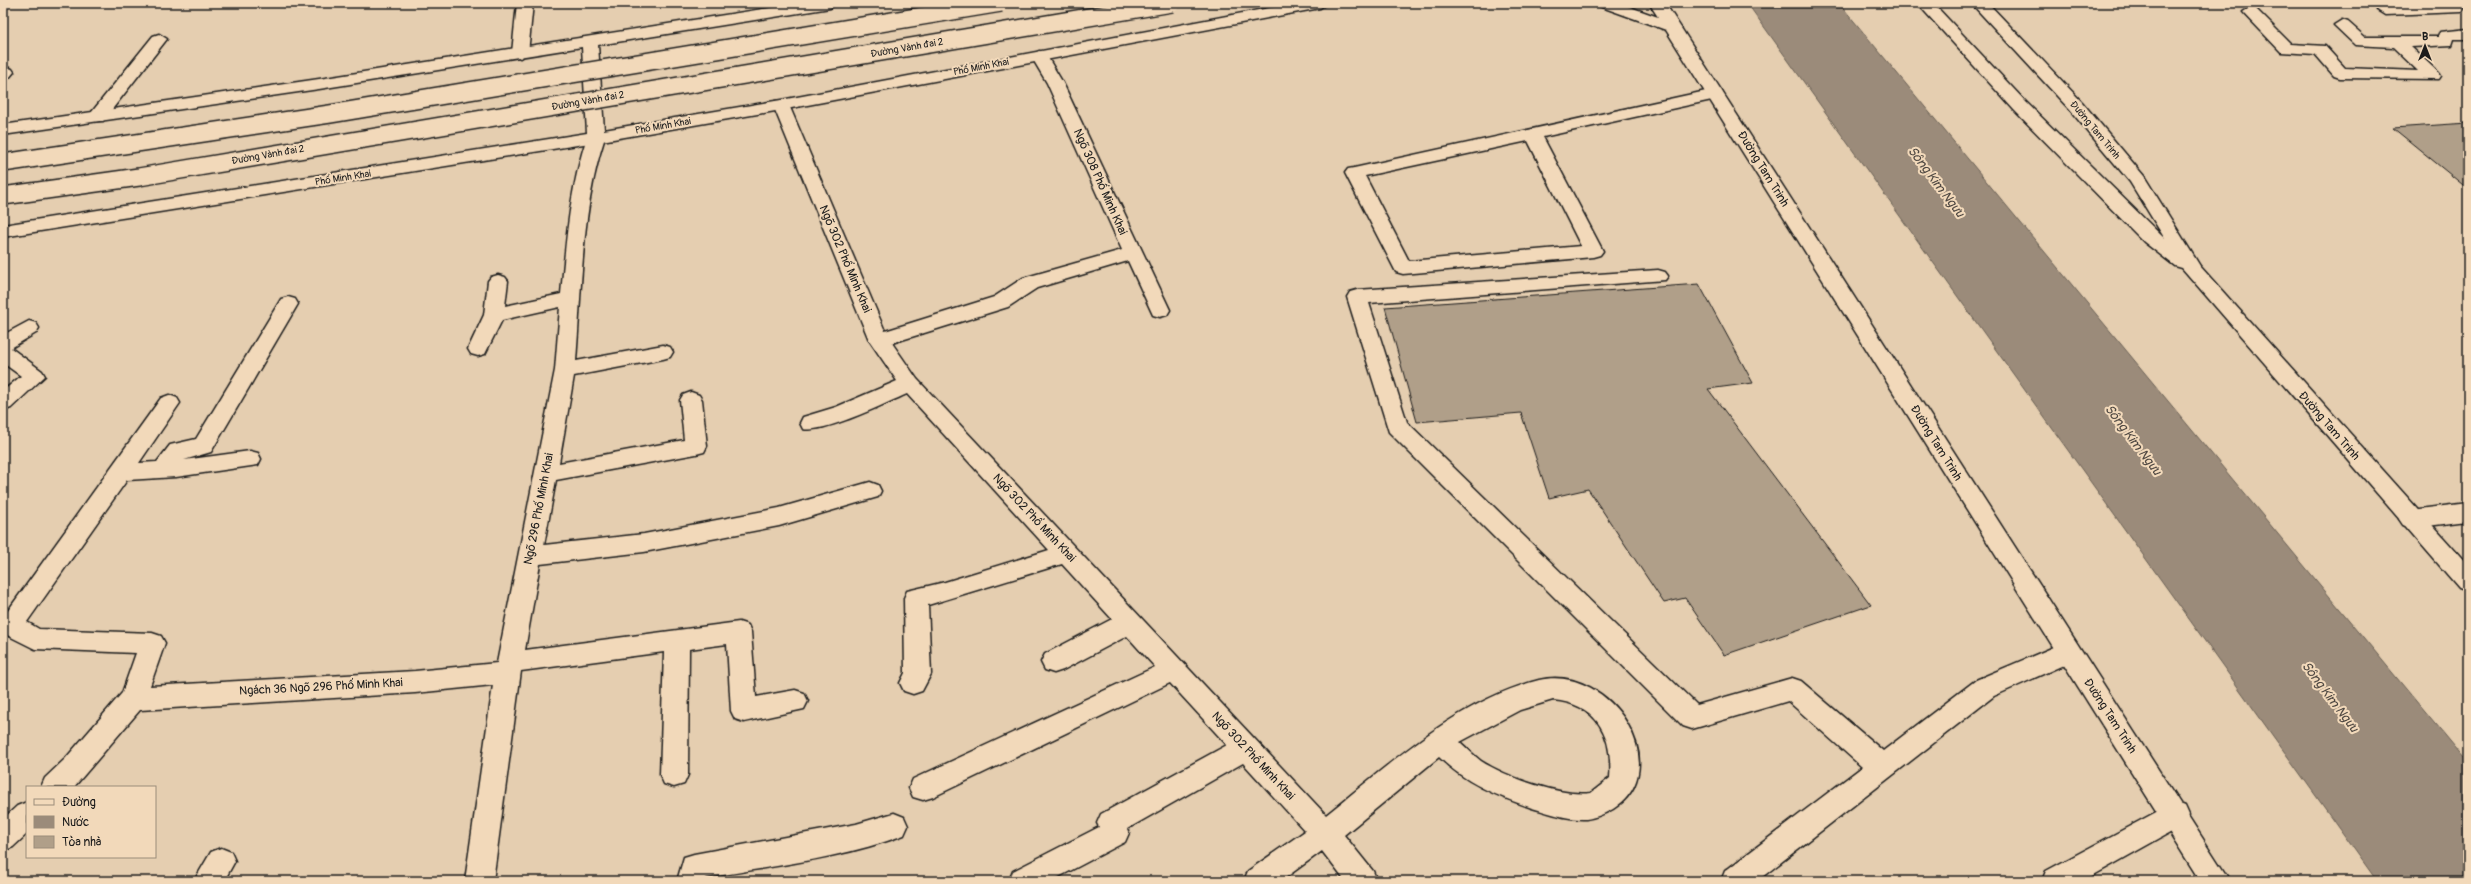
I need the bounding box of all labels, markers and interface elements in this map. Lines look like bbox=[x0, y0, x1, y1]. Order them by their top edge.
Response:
north arrow bbox=[2405, 26, 2445, 66]
text: B bbox=[2422, 30, 2428, 43]
street label: Đường Vành đai 2 bbox=[870, 36, 945, 60]
street label: Phố Minh Khai bbox=[952, 55, 1010, 78]
street label: Đường Vành đai 2 bbox=[551, 89, 626, 113]
street label: Đường Tam Trinh bbox=[2067, 99, 2123, 162]
street label: Phố Minh Khai bbox=[634, 114, 692, 137]
street label: Ngõ 308 Phố Minh Khai bbox=[1070, 126, 1131, 237]
street label: Đường Tam Trinh bbox=[1734, 128, 1792, 210]
street label: Đường Vành đai 2 bbox=[231, 143, 306, 167]
water label: Sông Kim Ngưu bbox=[1904, 144, 1969, 222]
street label: Phố Minh Khai bbox=[314, 167, 372, 188]
street label: Ngõ 302 Phố Minh Khai bbox=[816, 203, 875, 315]
street label: Đường Tam Trinh bbox=[2295, 389, 2363, 464]
street label: Đường Tam Trinh bbox=[1907, 402, 1965, 484]
water label: Sông Kim Ngưu bbox=[2101, 402, 2166, 480]
street label: Ngõ 296 Phố Minh Khai bbox=[520, 452, 557, 566]
street label: Ngõ 302 Phố Minh Khai bbox=[989, 470, 1080, 565]
water label: Sông Kim Ngưu bbox=[2298, 659, 2363, 737]
street label: Ngách 36 Ngõ 296 Phố Minh Khai bbox=[239, 674, 403, 699]
street label: Đường Tam Trinh bbox=[2080, 676, 2140, 757]
street label: Ngõ 302 Phố Minh Khai bbox=[1208, 708, 1299, 803]
legend bbox=[26, 786, 156, 858]
text: Đường bbox=[62, 795, 96, 810]
text: Nước bbox=[62, 815, 89, 830]
text: Tòa nhà bbox=[62, 835, 102, 850]

